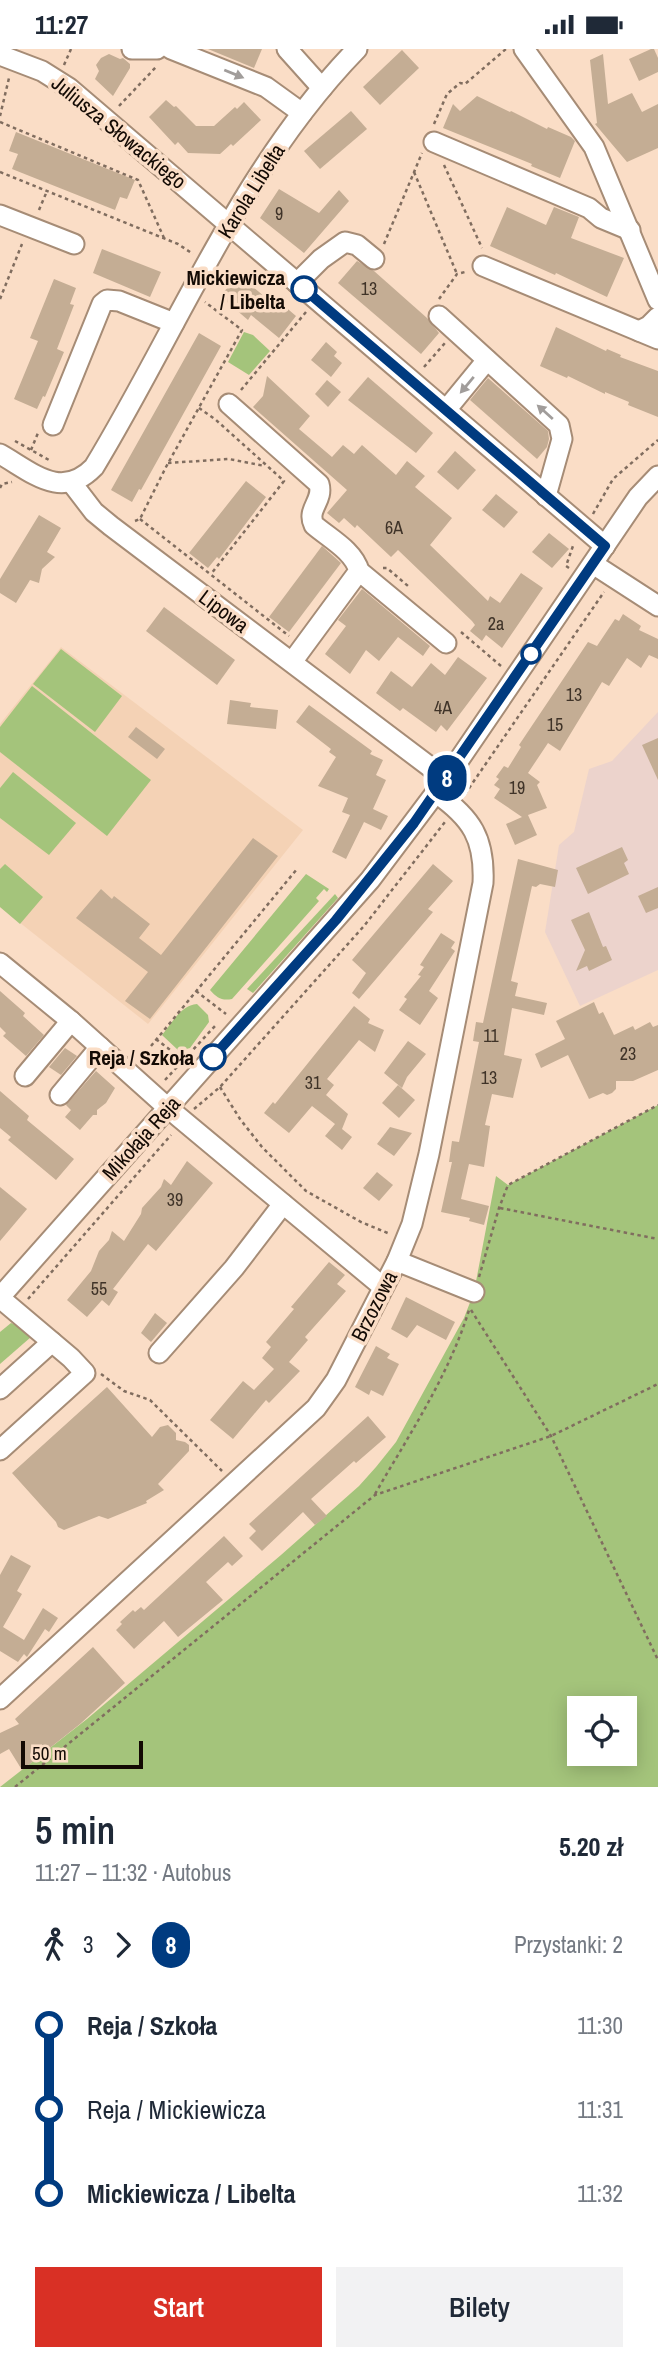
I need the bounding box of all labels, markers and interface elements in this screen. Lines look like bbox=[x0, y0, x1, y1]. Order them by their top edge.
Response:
text: 11:27 bbox=[35, 7, 88, 42]
street label: Juliusza Słowackiego bbox=[46, 69, 192, 195]
one-way arrow bbox=[224, 69, 245, 80]
street label: Karola Libelta bbox=[211, 138, 292, 244]
house number: 9 bbox=[275, 201, 283, 226]
place label: Mickiewicza / Libelta bbox=[186, 263, 285, 316]
marker: Mickiewicza / Libelta bbox=[291, 276, 317, 302]
house number: 13 bbox=[361, 276, 377, 301]
one-way arrow bbox=[460, 377, 475, 394]
one-way arrow bbox=[536, 404, 554, 420]
house number: 6A bbox=[385, 515, 403, 540]
street label: Lipowa bbox=[193, 583, 255, 640]
house number: 2a bbox=[488, 611, 504, 636]
unlabelled marker bbox=[521, 644, 541, 664]
house number: 13 bbox=[566, 682, 582, 707]
house number: 4A bbox=[434, 695, 452, 720]
house number: 15 bbox=[547, 712, 563, 737]
line badge: 8 bbox=[424, 755, 470, 801]
text: 8 bbox=[442, 762, 452, 794]
house number: 19 bbox=[509, 775, 525, 800]
house number: 11 bbox=[483, 1023, 499, 1048]
house number: 23 bbox=[620, 1041, 636, 1066]
place label: Reja / Szkoła bbox=[89, 1043, 194, 1072]
marker: Reja / Szkoła bbox=[200, 1044, 226, 1070]
house number: 13 bbox=[481, 1065, 497, 1090]
house number: 31 bbox=[305, 1070, 322, 1095]
street label: Mikołaja Reja bbox=[95, 1089, 187, 1186]
house number: 39 bbox=[167, 1187, 183, 1212]
street label: Brzozowa bbox=[344, 1265, 404, 1346]
house number: 55 bbox=[91, 1276, 107, 1301]
map controls bbox=[567, 1696, 637, 1766]
button: locate bbox=[567, 1696, 637, 1766]
scale bar bbox=[21, 1738, 144, 1770]
text: 50 m bbox=[32, 1740, 67, 1766]
text: 5 min bbox=[35, 1805, 115, 1856]
text: 5.20 zł bbox=[559, 1829, 623, 1864]
text: 11:27 – 11:32 · Autobus bbox=[35, 1857, 232, 1888]
icon: walk bbox=[35, 1926, 73, 1964]
icon: forward bbox=[104, 1926, 142, 1964]
text: 3 bbox=[83, 1929, 94, 1960]
text: 8 bbox=[166, 1929, 176, 1961]
text: Przystanki: 2 bbox=[514, 1929, 623, 1960]
text: Reja / Szkoła bbox=[87, 2008, 217, 2043]
text: 11:30 bbox=[577, 2010, 623, 2041]
text: Reja / Mickiewicza bbox=[87, 2092, 266, 2127]
text: 11:31 bbox=[577, 2094, 623, 2125]
text: Mickiewicza / Libelta bbox=[87, 2176, 296, 2211]
text: 11:32 bbox=[577, 2178, 623, 2209]
button: Start bbox=[35, 2267, 322, 2347]
button: Bilety bbox=[336, 2267, 623, 2347]

